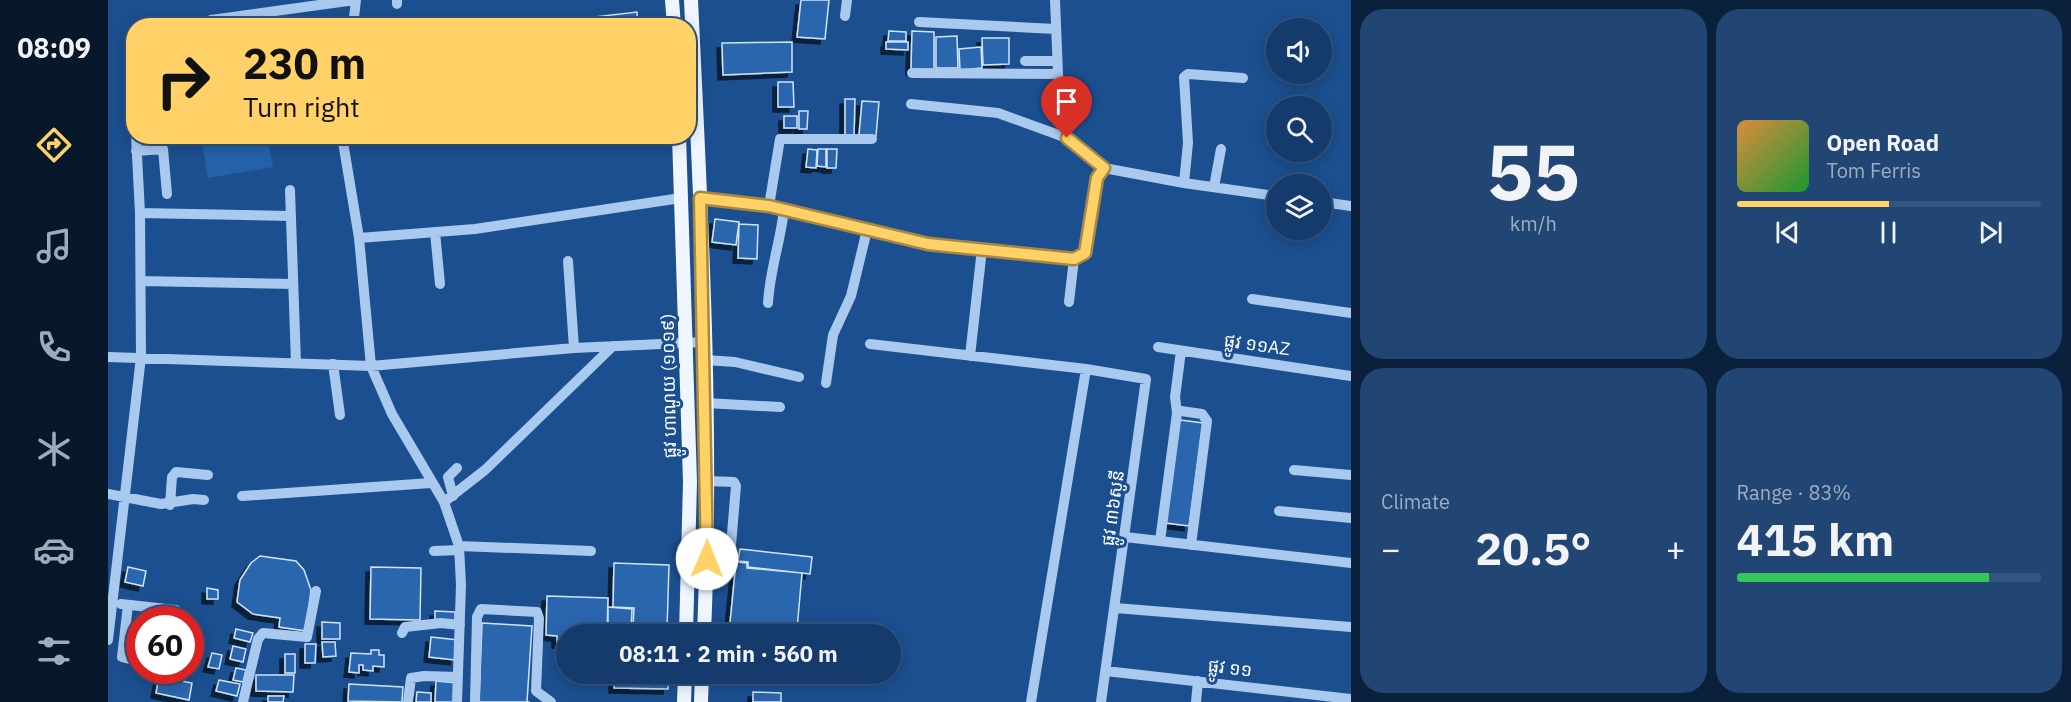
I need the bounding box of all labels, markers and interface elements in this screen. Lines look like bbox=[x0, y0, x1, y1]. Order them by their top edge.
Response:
map controls bbox=[1266, 18, 1332, 240]
button: sound bbox=[1266, 18, 1332, 84]
text: 08:09 bbox=[17, 30, 91, 65]
text: 230 m bbox=[243, 36, 366, 91]
icon: right bbox=[144, 42, 222, 120]
pin bbox=[1041, 76, 1092, 138]
icon: arrive bbox=[1050, 85, 1083, 118]
text: Turn right bbox=[243, 89, 360, 124]
button: search bbox=[1266, 96, 1332, 162]
text: 55 bbox=[1486, 120, 1580, 221]
icon: directions bbox=[33, 124, 75, 166]
text: Open Road bbox=[1827, 128, 1939, 157]
text: Tom Ferris bbox=[1827, 157, 1921, 184]
button: layers bbox=[1266, 174, 1332, 240]
text: km/h bbox=[1510, 210, 1557, 237]
icon: previous bbox=[1771, 216, 1804, 249]
icon: pause bbox=[1872, 216, 1905, 249]
icon: next bbox=[1974, 216, 2007, 249]
icon: music bbox=[33, 225, 75, 267]
street label: ផ្លូវ ហាណូយ (១០១៩) bbox=[656, 313, 687, 459]
icon: phone bbox=[33, 326, 75, 368]
street label: ផ្លូវ ១១AZ bbox=[1222, 328, 1292, 366]
icon: climate bbox=[33, 428, 75, 470]
street label: ផ្លូវ ៣៦សូនី bbox=[1096, 468, 1135, 548]
text: Range · 83% bbox=[1737, 479, 1851, 506]
text: Climate bbox=[1381, 488, 1450, 515]
text: 415 km bbox=[1737, 510, 1894, 568]
text: 20.5° bbox=[1475, 519, 1591, 577]
position arrow bbox=[675, 527, 739, 591]
text: − bbox=[1381, 527, 1401, 570]
text: + bbox=[1666, 527, 1685, 570]
icon: car bbox=[33, 529, 75, 571]
speed limit sign: 60 bbox=[126, 606, 204, 684]
icon: filters bbox=[33, 630, 75, 672]
text: 08:11 · 2 min · 560 m bbox=[619, 639, 838, 668]
street label: ផ្លូវ ១១ bbox=[1206, 653, 1254, 687]

